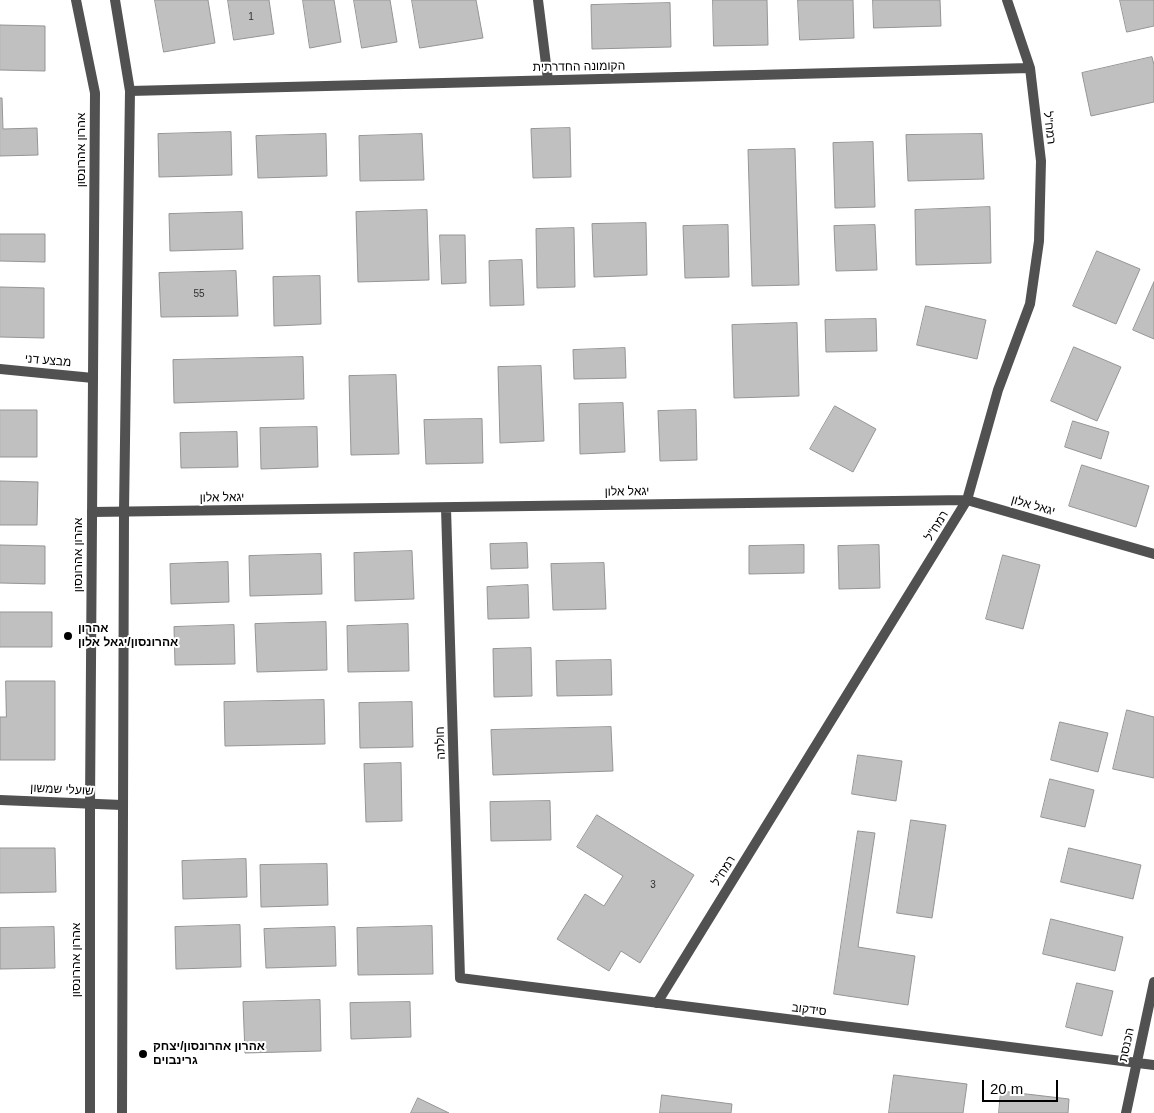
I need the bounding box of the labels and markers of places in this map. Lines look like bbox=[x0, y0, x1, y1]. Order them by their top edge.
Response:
place label: אהרון אהרונסון/יגאל אלון bbox=[78, 622, 178, 650]
marker: אהרון אהרונסון/יגאל אלון bbox=[62, 630, 74, 642]
place label: אהרון אהרונסון/יצחק גרינבוים bbox=[153, 1040, 265, 1068]
marker: אהרון אהרונסון/יצחק גרינבוים bbox=[137, 1048, 149, 1060]

